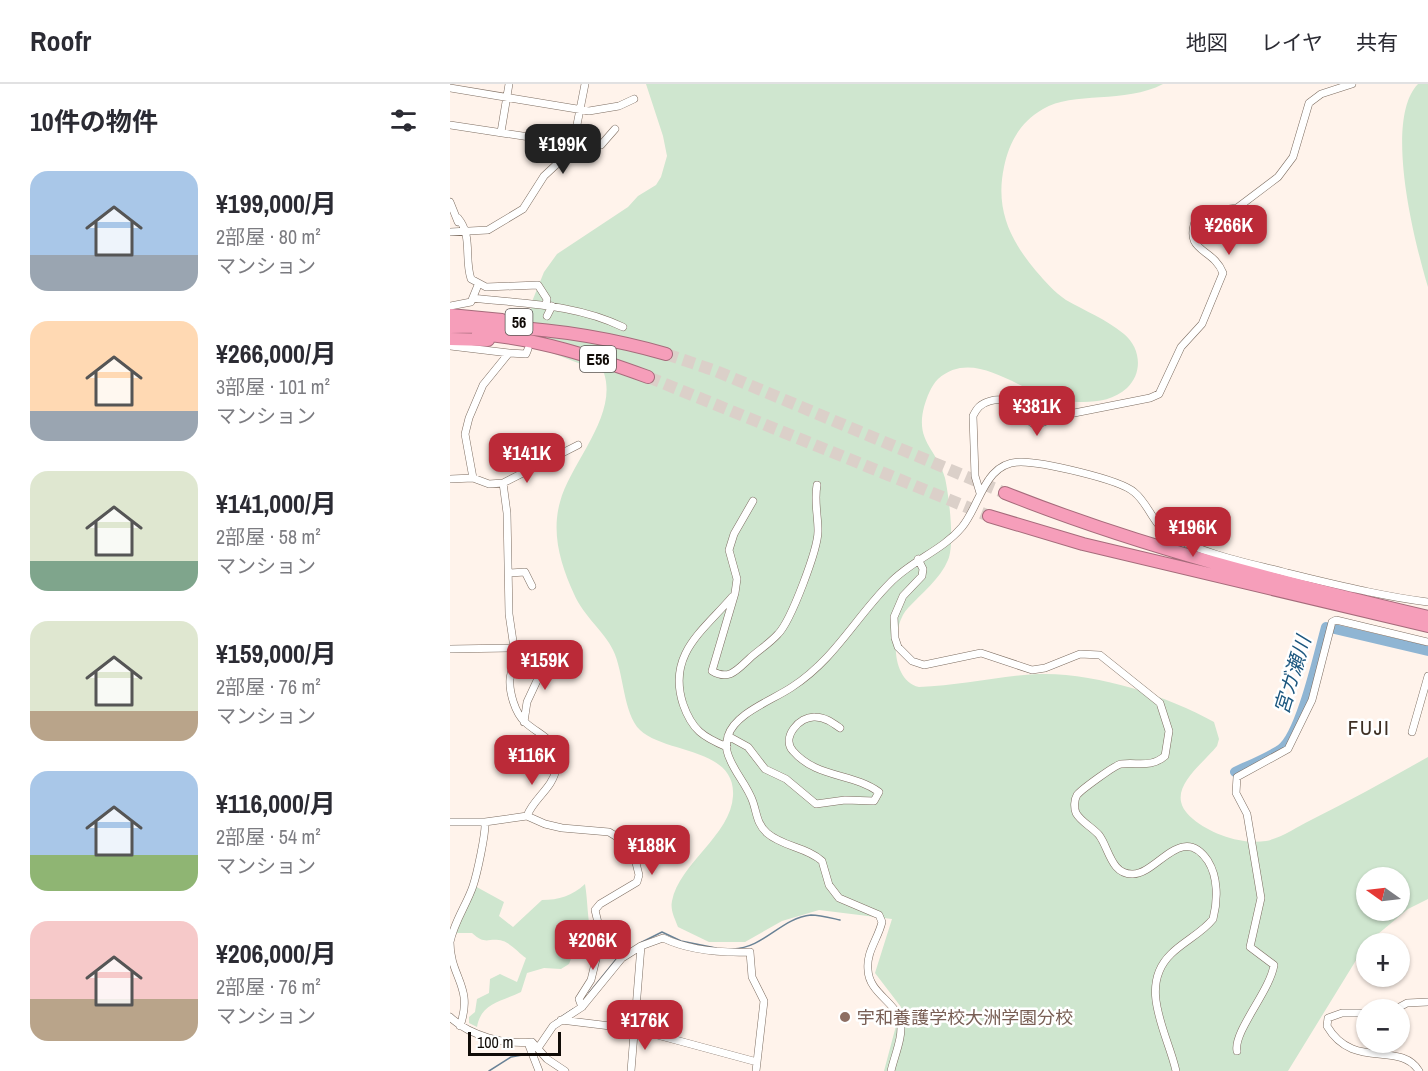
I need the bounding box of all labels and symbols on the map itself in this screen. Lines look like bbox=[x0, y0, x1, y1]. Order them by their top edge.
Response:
pin: ¥199K bbox=[521, 124, 605, 175]
pin: ¥266K bbox=[1187, 205, 1271, 256]
road number: 56 bbox=[506, 309, 532, 335]
road number: E56 bbox=[580, 346, 616, 372]
pin: ¥381K bbox=[995, 386, 1079, 437]
pin: ¥141K bbox=[485, 433, 569, 484]
pin: ¥196K bbox=[1151, 507, 1235, 558]
water label: 宮ガ瀬川 bbox=[1267, 631, 1317, 717]
pin: ¥159K bbox=[503, 640, 587, 691]
district label: FUJI bbox=[1348, 713, 1390, 742]
pin: ¥116K bbox=[490, 735, 574, 786]
pin: ¥188K bbox=[610, 825, 694, 876]
north arrow bbox=[1356, 867, 1410, 921]
pin: ¥206K bbox=[551, 920, 635, 971]
pin: ¥176K bbox=[603, 1000, 687, 1051]
place label: 宇和養護学校大洲学園分校 bbox=[857, 1005, 1073, 1030]
marker: 宇和養護学校大洲学園分校 bbox=[838, 1010, 852, 1024]
scale bar bbox=[468, 1029, 561, 1056]

